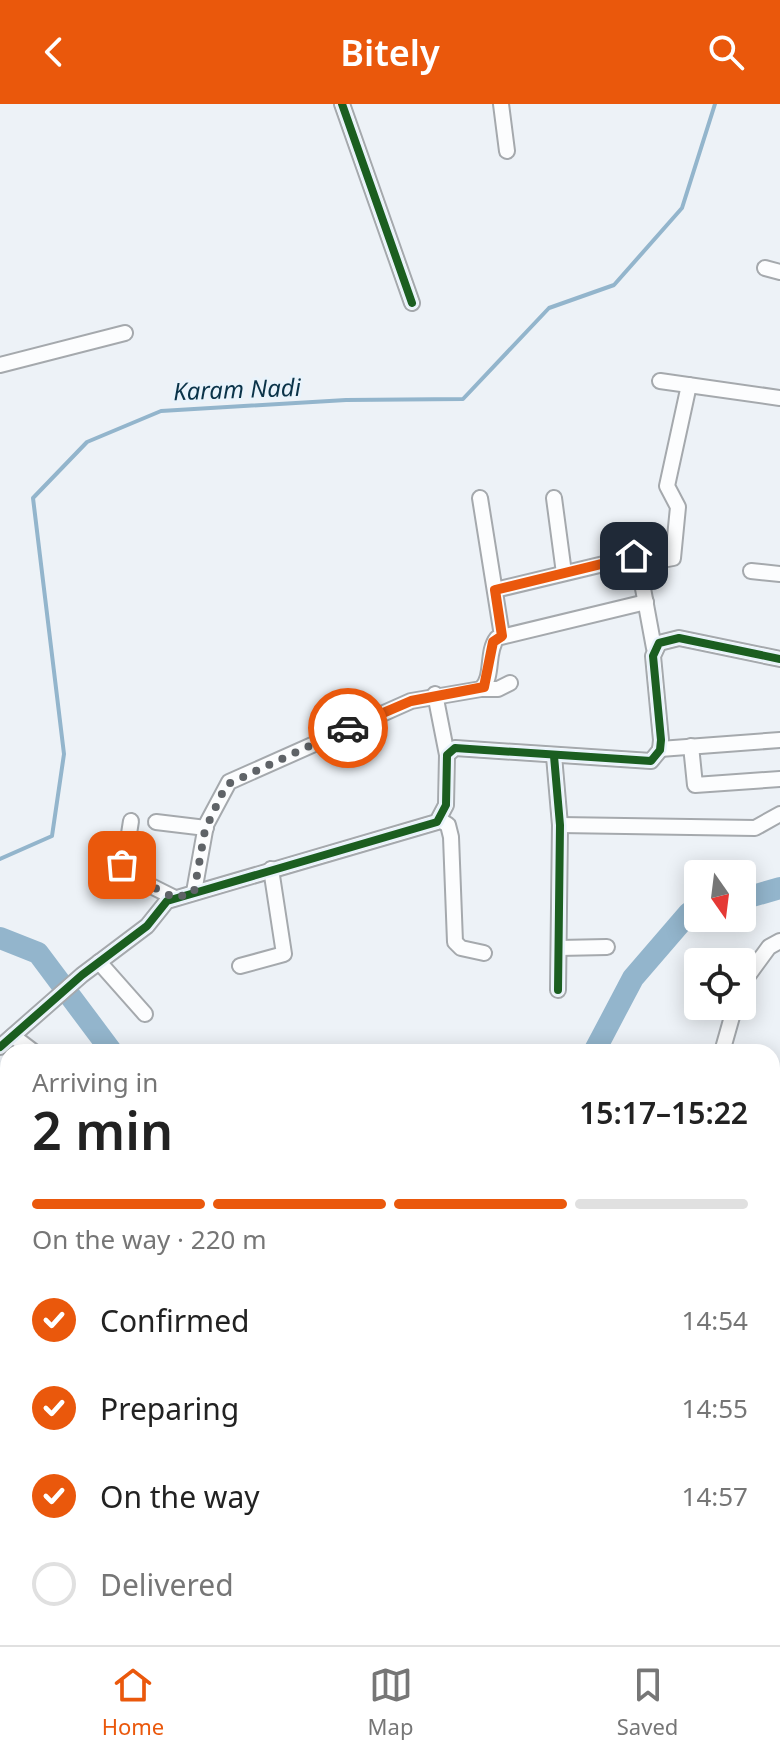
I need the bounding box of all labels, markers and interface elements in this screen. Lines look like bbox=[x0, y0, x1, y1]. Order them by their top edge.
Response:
text: Bitely bbox=[340, 28, 440, 77]
icon: back bbox=[32, 30, 76, 74]
icon: search bbox=[704, 30, 748, 74]
water label: Karam Nadi bbox=[173, 370, 302, 407]
pin bbox=[600, 522, 668, 590]
icon: home bbox=[612, 534, 656, 578]
courier bbox=[308, 688, 388, 768]
icon: car bbox=[326, 706, 370, 750]
pin bbox=[88, 831, 156, 899]
icon: bag bbox=[100, 843, 144, 887]
north arrow bbox=[684, 860, 756, 932]
map controls bbox=[684, 860, 756, 1020]
button: locate bbox=[684, 948, 756, 1020]
text: Arriving in bbox=[32, 1064, 158, 1100]
text: 15:17–15:22 bbox=[579, 1092, 748, 1133]
text: 2 min bbox=[32, 1094, 173, 1165]
text: On the way · 220 m bbox=[32, 1221, 266, 1257]
icon: check bbox=[32, 1298, 76, 1342]
text: Confirmed bbox=[100, 1300, 250, 1341]
text: 14:54 bbox=[682, 1302, 748, 1338]
icon: check bbox=[32, 1386, 76, 1430]
text: Preparing bbox=[100, 1388, 239, 1429]
text: 14:55 bbox=[682, 1390, 748, 1426]
icon: check bbox=[32, 1474, 76, 1518]
text: On the way bbox=[100, 1476, 260, 1517]
text: 14:57 bbox=[682, 1478, 748, 1514]
text: Delivered bbox=[100, 1564, 234, 1605]
tab: Home bbox=[102, 1663, 164, 1741]
tab: Map bbox=[368, 1663, 413, 1741]
tab: Saved bbox=[617, 1663, 678, 1741]

